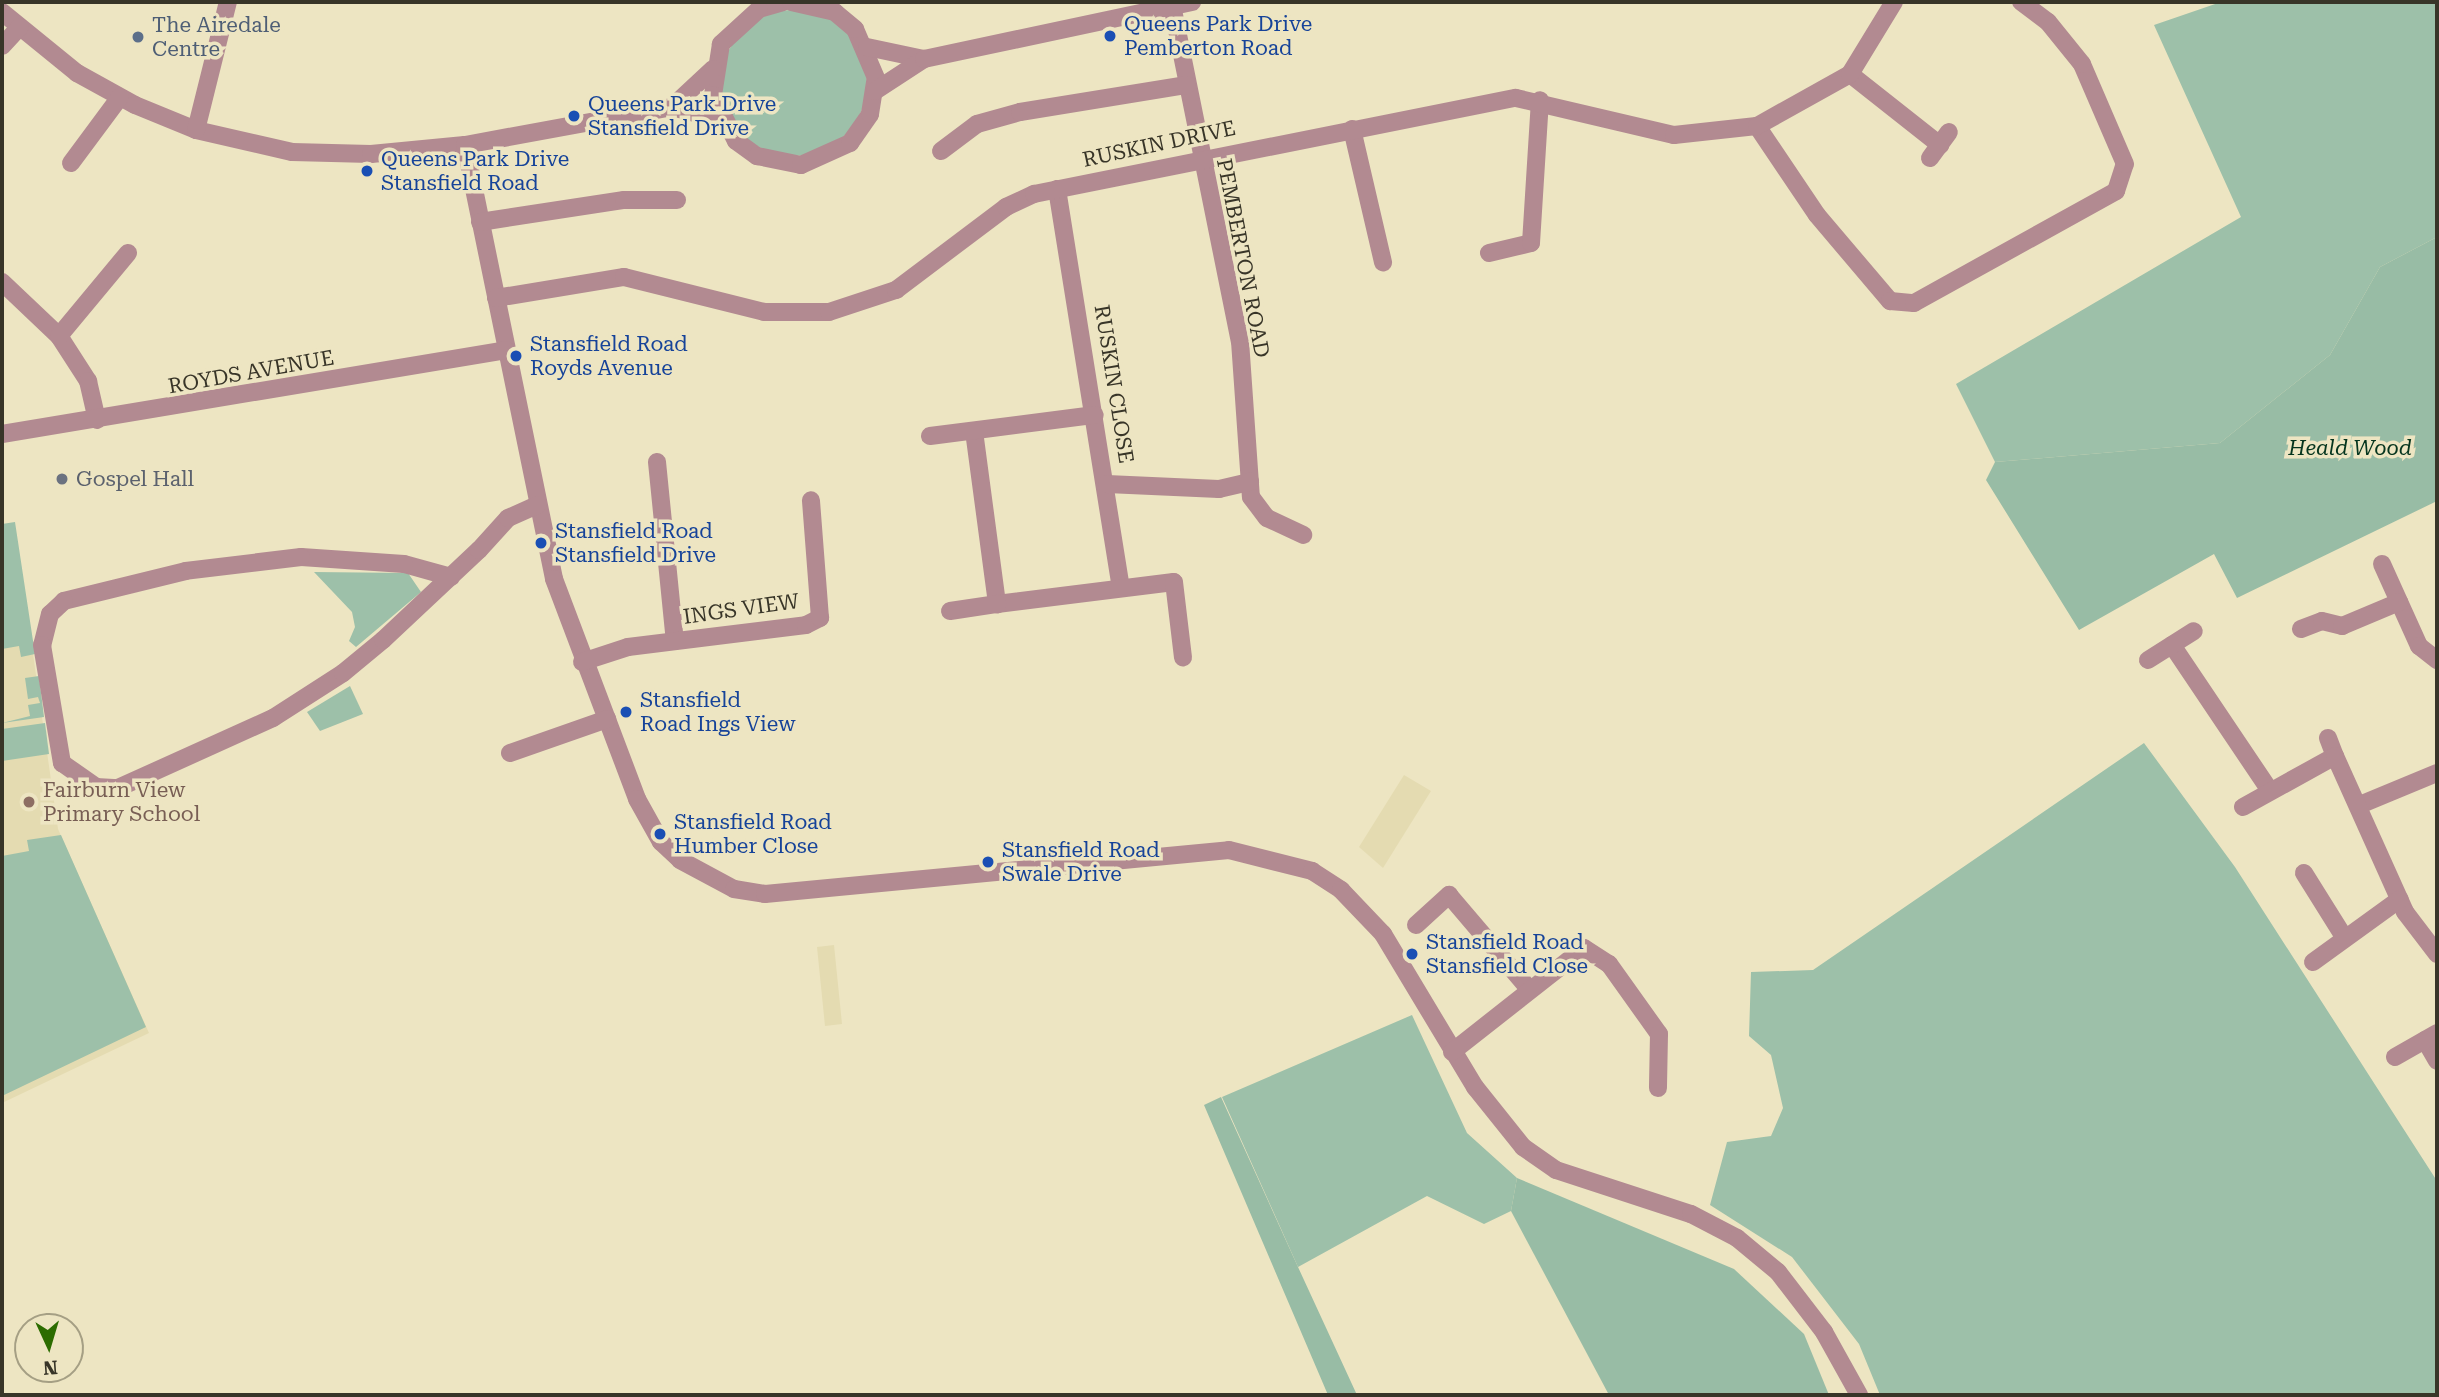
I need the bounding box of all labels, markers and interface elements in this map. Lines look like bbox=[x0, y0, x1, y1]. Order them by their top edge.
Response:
place label: Queens Park Drive Pemberton Road bbox=[1124, 11, 1312, 61]
place label: The Airedale Centre bbox=[152, 12, 281, 62]
marker: Queens Park Drive Pemberton Road bbox=[1102, 28, 1118, 44]
marker: The Airedale Centre bbox=[130, 29, 146, 45]
place label: Queens Park Drive Stansfield Drive bbox=[588, 91, 776, 141]
marker: Queens Park Drive Stansfield Drive bbox=[566, 108, 582, 124]
street label: RUSKIN DRIVE bbox=[1080, 115, 1238, 173]
place label: Queens Park Drive Stansfield Road bbox=[381, 146, 569, 196]
street label: PEMBERTON ROAD bbox=[1211, 156, 1275, 360]
marker: Queens Park Drive Stansfield Road bbox=[359, 163, 375, 179]
street label: RUSKIN CLOSE bbox=[1089, 303, 1139, 465]
place label: Stansfield Road Royds Avenue bbox=[530, 331, 688, 381]
street label: ROYDS AVENUE bbox=[166, 345, 336, 399]
marker: Stansfield Road Royds Avenue bbox=[508, 348, 524, 364]
park label: Heald Wood bbox=[2288, 435, 2412, 461]
place label: Gospel Hall bbox=[76, 466, 194, 492]
marker: Gospel Hall bbox=[54, 471, 70, 487]
place label: Stansfield Road Stansfield Drive bbox=[555, 518, 716, 568]
marker: Stansfield Road Stansfield Drive bbox=[533, 535, 549, 551]
street label: INGS VIEW bbox=[682, 588, 800, 630]
place label: Stansfield Road Ings View bbox=[640, 687, 796, 737]
marker: Stansfield Road Ings View bbox=[618, 704, 634, 720]
place label: Fairburn View Primary School bbox=[43, 777, 200, 827]
marker: Fairburn View Primary School bbox=[21, 794, 37, 810]
place label: Stansfield Road Humber Close bbox=[674, 809, 832, 859]
marker: Stansfield Road Humber Close bbox=[652, 826, 668, 842]
place label: Stansfield Road Swale Drive bbox=[1002, 837, 1160, 887]
marker: Stansfield Road Swale Drive bbox=[980, 854, 996, 870]
place label: Stansfield Road Stansfield Close bbox=[1426, 929, 1588, 979]
marker: Stansfield Road Stansfield Close bbox=[1404, 946, 1420, 962]
north arrow bbox=[14, 1313, 84, 1383]
text: N bbox=[42, 1355, 58, 1379]

